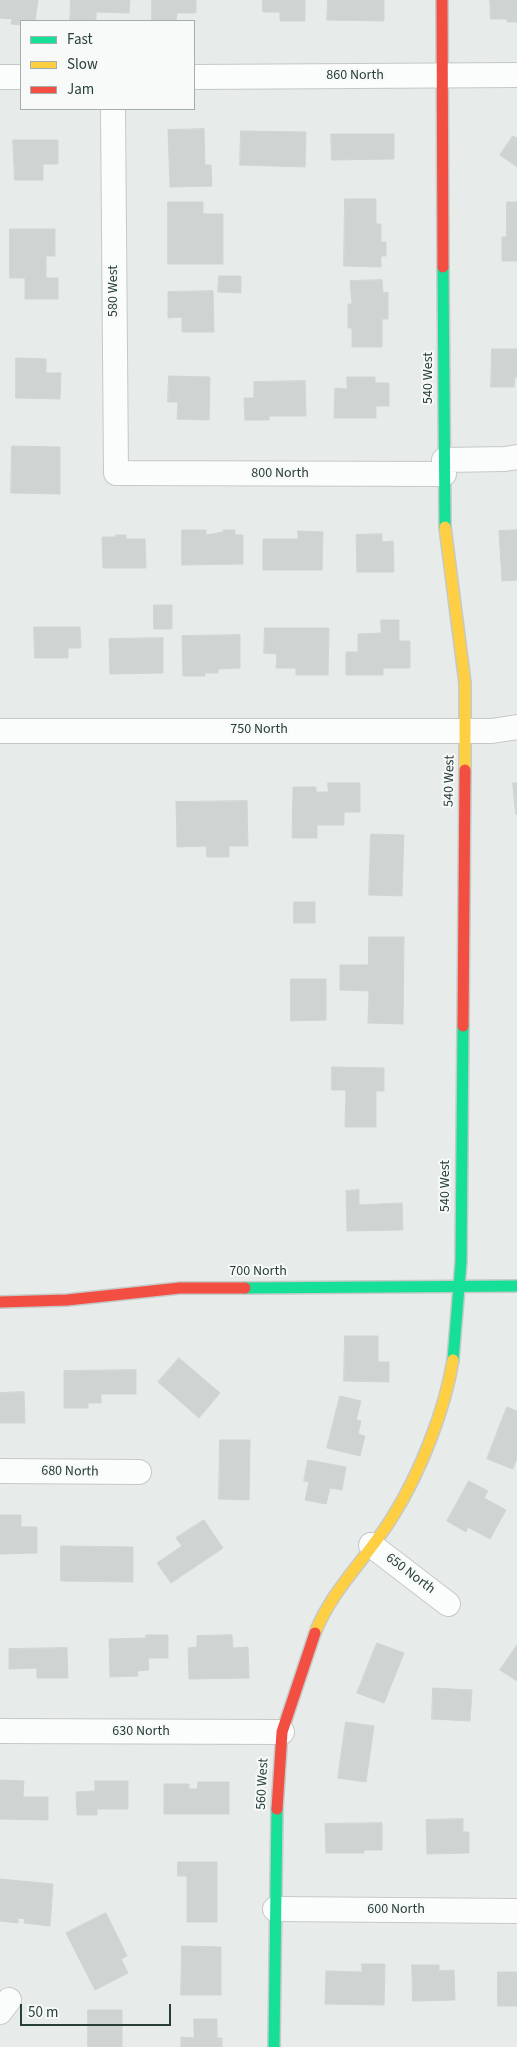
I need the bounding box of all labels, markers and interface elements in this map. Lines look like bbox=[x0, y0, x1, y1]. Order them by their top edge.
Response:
legend bbox=[20, 20, 195, 110]
text: Fast bbox=[67, 29, 93, 50]
text: Slow bbox=[67, 54, 98, 75]
street label: 860 North bbox=[326, 68, 384, 84]
text: Jam bbox=[67, 79, 94, 100]
street label: 580 West bbox=[106, 265, 122, 317]
street label: 540 West bbox=[421, 352, 437, 404]
street label: 800 North bbox=[251, 466, 309, 482]
street label: 750 North bbox=[230, 722, 288, 738]
street label: 540 West bbox=[441, 755, 459, 807]
street label: 540 West bbox=[438, 1160, 454, 1212]
street label: 700 North bbox=[229, 1264, 287, 1280]
street label: 680 North bbox=[41, 1463, 99, 1481]
street label: 650 North bbox=[382, 1550, 438, 1598]
street label: 630 North bbox=[112, 1724, 170, 1740]
street label: 560 West bbox=[253, 1758, 273, 1810]
street label: 600 North bbox=[367, 1902, 425, 1918]
scale bar bbox=[22, 1994, 174, 2026]
text: 50 m bbox=[28, 2002, 58, 2023]

